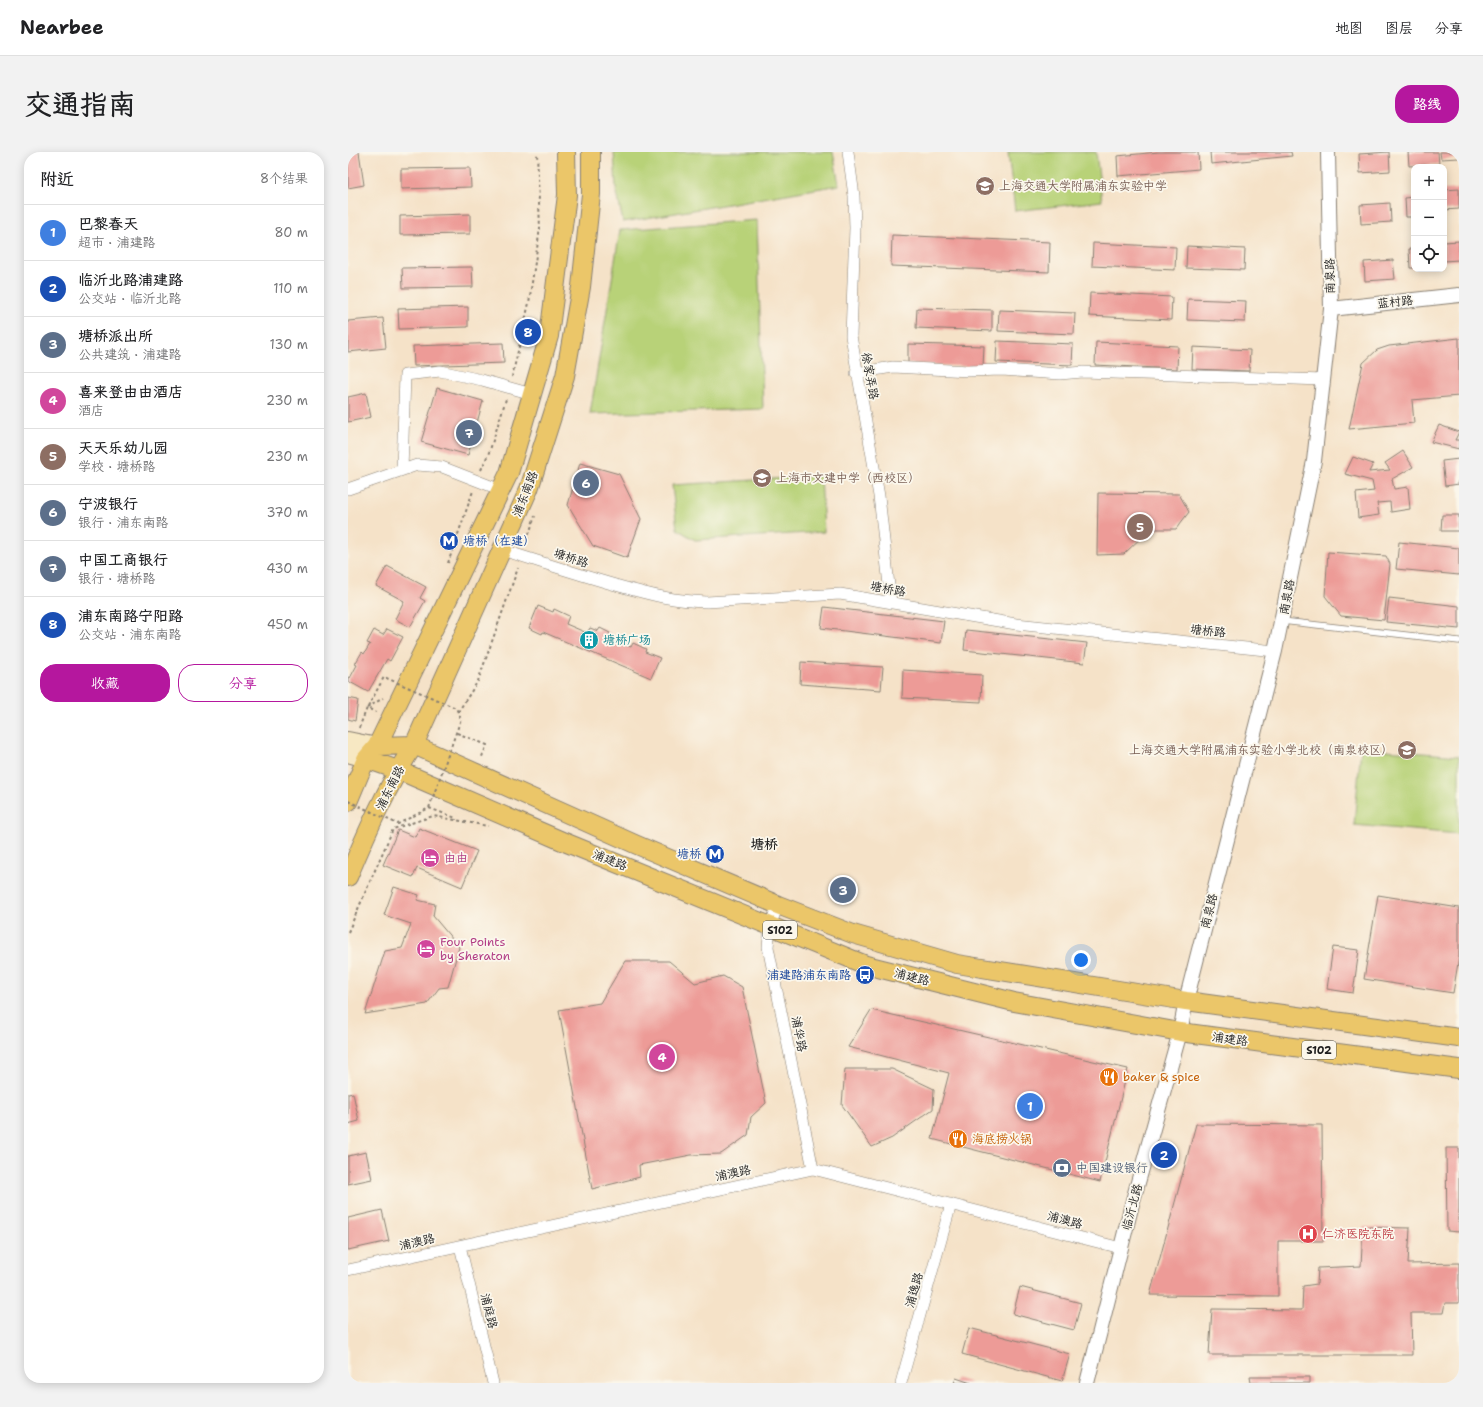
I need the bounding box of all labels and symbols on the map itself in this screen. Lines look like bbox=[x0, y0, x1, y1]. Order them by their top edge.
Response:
school or university icon: 上海交通大学附属浦东实验中学 bbox=[974, 175, 996, 197]
place label: 上海交通大学附属浦东实验中学 bbox=[999, 178, 1167, 194]
street label: 南泉路 bbox=[1322, 258, 1338, 294]
street label: 蓝村路 bbox=[1376, 292, 1414, 312]
pin: 8 bbox=[515, 317, 541, 347]
street label: 徐家弄路 bbox=[858, 351, 882, 401]
pin: 7 bbox=[456, 418, 482, 448]
school or university icon: 上海市文建中学（西校区） bbox=[751, 467, 773, 489]
pin: 6 bbox=[573, 468, 599, 498]
street label: 浦东南路 bbox=[509, 469, 541, 519]
place label: 上海市文建中学（西校区） bbox=[776, 470, 920, 486]
pin: 5 bbox=[1127, 512, 1153, 542]
metro station icon: 塘桥（在建） bbox=[438, 530, 460, 552]
place label: 塘桥（在建） bbox=[463, 533, 535, 549]
street label: 塘桥路 bbox=[551, 545, 591, 571]
street label: 塘桥路 bbox=[869, 578, 907, 600]
street label: 南泉路 bbox=[1276, 578, 1298, 616]
street label: 塘桥路 bbox=[1189, 621, 1227, 641]
building icon: 塘桥广场 bbox=[578, 629, 600, 651]
place label: 塘桥广场 bbox=[603, 632, 651, 648]
school or university icon: 上海交通大学附属浦东实验小学北校（南泉校区） bbox=[1396, 739, 1418, 761]
place label: 上海交通大学附属浦东实验小学北校（南泉校区） bbox=[1129, 742, 1393, 758]
street label: 浦东南路 bbox=[372, 763, 408, 813]
district label: 塘桥 bbox=[750, 835, 778, 853]
metro station icon: 塘桥 bbox=[704, 843, 726, 865]
street label: 浦建路 bbox=[590, 846, 630, 874]
place label: 塘桥 bbox=[677, 846, 702, 862]
hotel icon: 由由 bbox=[419, 847, 441, 869]
place label: 由由 bbox=[444, 850, 468, 866]
pin: 3 bbox=[830, 875, 856, 905]
street label: 南泉路 bbox=[1197, 892, 1221, 930]
road number: S102 bbox=[763, 921, 797, 939]
place label: Four Points by Sheraton bbox=[440, 934, 510, 964]
hotel icon: Four Points by Sheraton bbox=[415, 938, 437, 960]
your location bbox=[1071, 950, 1091, 970]
bus stop icon: 浦建路浦东南路 bbox=[854, 964, 876, 986]
street label: 浦建路 bbox=[893, 965, 931, 989]
place label: 浦建路浦东南路 bbox=[767, 967, 851, 983]
street label: 浦华路 bbox=[788, 1015, 810, 1053]
street label: 浦建路 bbox=[1211, 1029, 1249, 1049]
road number: S102 bbox=[1302, 1041, 1336, 1059]
pin: 4 bbox=[649, 1042, 675, 1072]
restaurant icon: baker & spice bbox=[1098, 1066, 1120, 1088]
place label: baker & spice bbox=[1123, 1069, 1200, 1085]
pin: 1 bbox=[1017, 1091, 1043, 1121]
restaurant icon: 海底捞火锅 bbox=[947, 1128, 969, 1150]
place label: 海底捞火锅 bbox=[972, 1131, 1032, 1147]
pin: 2 bbox=[1151, 1140, 1177, 1170]
bank icon: 中国建设银行 bbox=[1051, 1157, 1073, 1179]
place label: 中国建设银行 bbox=[1076, 1160, 1148, 1176]
street label: 浦澳路 bbox=[714, 1161, 752, 1185]
street label: 临沂北路 bbox=[1118, 1182, 1146, 1232]
street label: 浦澳路 bbox=[1046, 1208, 1084, 1232]
hospital icon: 仁济医院东院 bbox=[1297, 1223, 1319, 1245]
place label: 仁济医院东院 bbox=[1322, 1226, 1394, 1242]
street label: 浦澳路 bbox=[398, 1230, 436, 1254]
street label: 浦逸路 bbox=[901, 1270, 927, 1310]
street label: 浦庭路 bbox=[477, 1292, 501, 1330]

